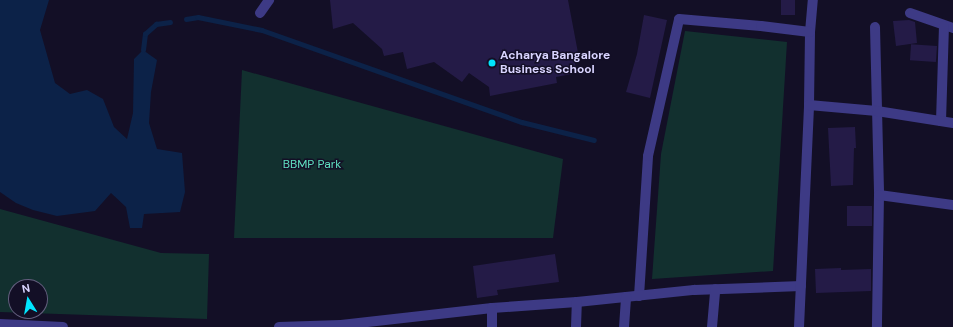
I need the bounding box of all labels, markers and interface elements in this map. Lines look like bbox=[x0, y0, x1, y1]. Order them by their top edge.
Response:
place label: Acharya Bangalore Business School bbox=[500, 49, 610, 77]
marker: Acharya Bangalore Business School bbox=[487, 58, 497, 68]
park label: BBMP Park bbox=[283, 158, 341, 172]
north arrow bbox=[8, 279, 48, 319]
text: N bbox=[21, 281, 31, 296]

